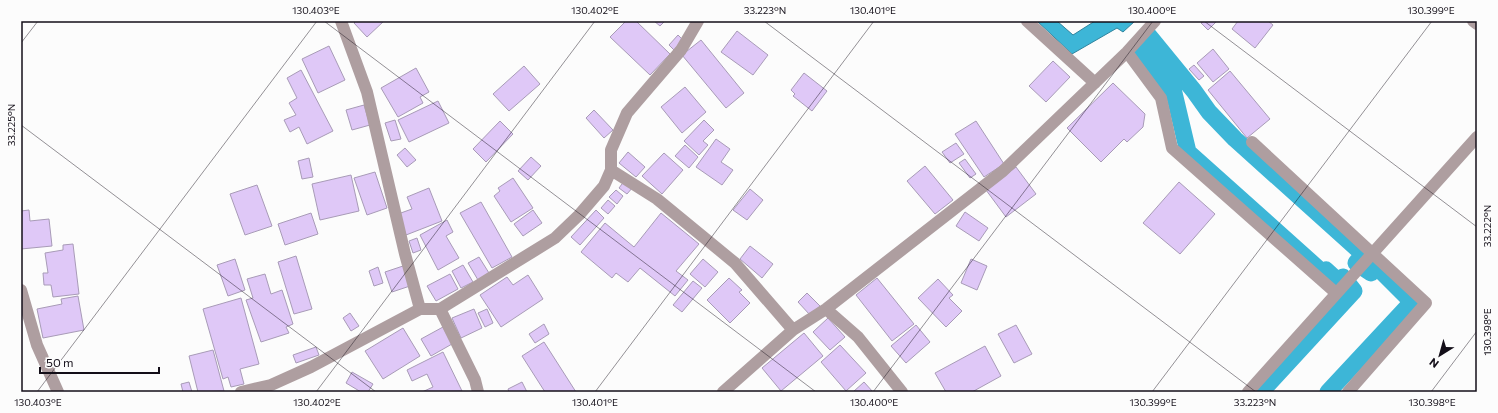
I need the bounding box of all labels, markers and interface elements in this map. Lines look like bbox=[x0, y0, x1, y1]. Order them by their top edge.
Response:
text: 130.403°E bbox=[292, 4, 340, 16]
text: 130.402°E bbox=[571, 4, 619, 16]
text: 33.223°N bbox=[744, 4, 786, 16]
text: 130.401°E bbox=[850, 4, 896, 16]
text: 130.400°E bbox=[1128, 4, 1176, 16]
text: 130.399°E bbox=[1407, 4, 1455, 16]
text: 33.225°N bbox=[5, 104, 17, 146]
text: 33.222°N bbox=[1481, 205, 1493, 247]
text: 130.398°E bbox=[1481, 308, 1493, 356]
north arrow bbox=[1420, 335, 1460, 375]
scale bar bbox=[40, 349, 159, 375]
text: 50 m bbox=[46, 355, 74, 369]
text: N bbox=[1426, 356, 1441, 371]
text: 130.403°E bbox=[14, 396, 62, 408]
text: 130.402°E bbox=[293, 396, 341, 408]
text: 130.401°E bbox=[572, 396, 618, 408]
text: 130.400°E bbox=[850, 396, 898, 408]
text: 130.399°E bbox=[1129, 396, 1177, 408]
text: 33.223°N bbox=[1234, 396, 1276, 408]
text: 130.398°E bbox=[1408, 396, 1456, 408]

